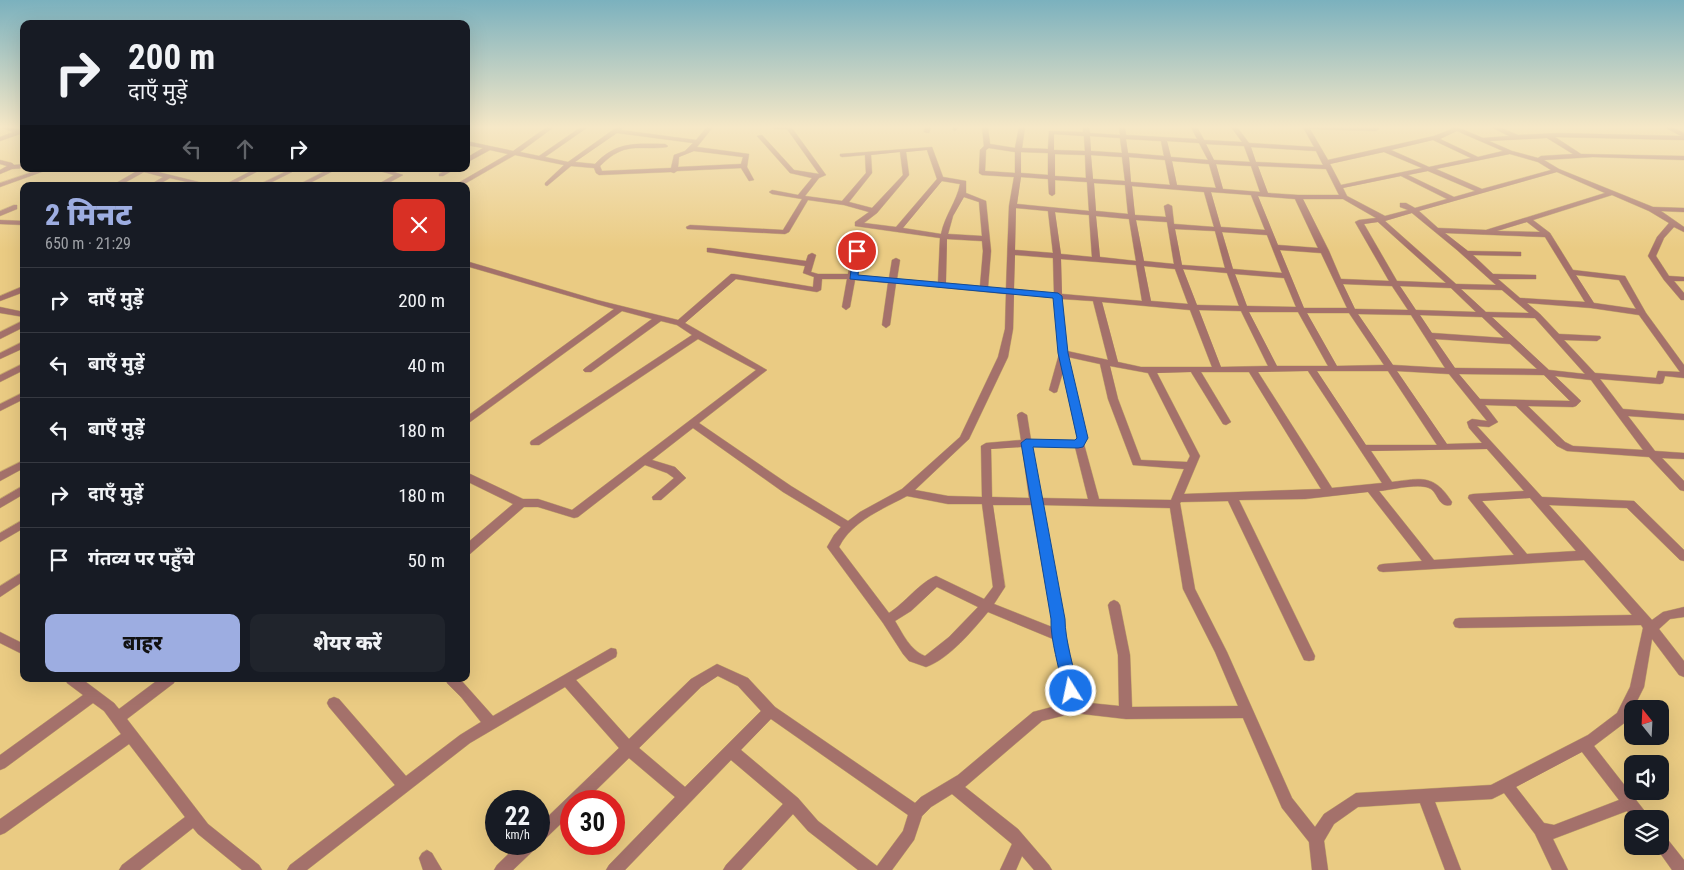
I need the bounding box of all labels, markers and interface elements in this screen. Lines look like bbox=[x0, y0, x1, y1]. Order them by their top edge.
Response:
text: 200 m bbox=[128, 37, 215, 78]
icon: right bbox=[45, 40, 110, 105]
text: दाएँ मुड़ें bbox=[128, 79, 188, 104]
icon: left bbox=[178, 135, 206, 163]
icon: ahead bbox=[231, 135, 259, 163]
icon: right bbox=[284, 135, 312, 163]
text: 2 मिनट bbox=[45, 197, 132, 232]
button: close bbox=[393, 199, 445, 251]
pin bbox=[836, 230, 878, 272]
text: 650 m · 21:29 bbox=[45, 234, 131, 253]
icon: arrive bbox=[843, 237, 871, 265]
icon: right bbox=[45, 286, 73, 314]
text: दाएँ मुड़ें bbox=[88, 287, 143, 310]
text: 200 m bbox=[398, 289, 445, 312]
icon: left bbox=[45, 351, 73, 379]
text: बाएँ मुड़ें bbox=[88, 352, 144, 375]
text: 40 m bbox=[408, 354, 445, 377]
icon: left bbox=[45, 416, 73, 444]
text: बाएँ मुड़ें bbox=[88, 417, 144, 440]
text: 180 m bbox=[398, 419, 445, 442]
icon: right bbox=[45, 481, 73, 509]
text: दाएँ मुड़ें bbox=[88, 482, 143, 505]
text: 180 m bbox=[398, 484, 445, 507]
icon: arrive bbox=[45, 546, 73, 574]
text: गंतव्य पर पहुँचे bbox=[88, 547, 194, 570]
text: 50 m bbox=[408, 549, 445, 572]
button: बाहर bbox=[45, 614, 240, 672]
button: शेयर करें bbox=[250, 614, 445, 672]
position arrow bbox=[1044, 664, 1096, 716]
north arrow bbox=[1624, 700, 1669, 745]
map controls bbox=[1624, 700, 1669, 855]
button: sound bbox=[1624, 755, 1669, 800]
speed limit sign: 30 bbox=[560, 790, 625, 855]
text: 22 bbox=[505, 802, 530, 831]
button: layers bbox=[1624, 810, 1669, 855]
text: km/h bbox=[505, 828, 530, 842]

